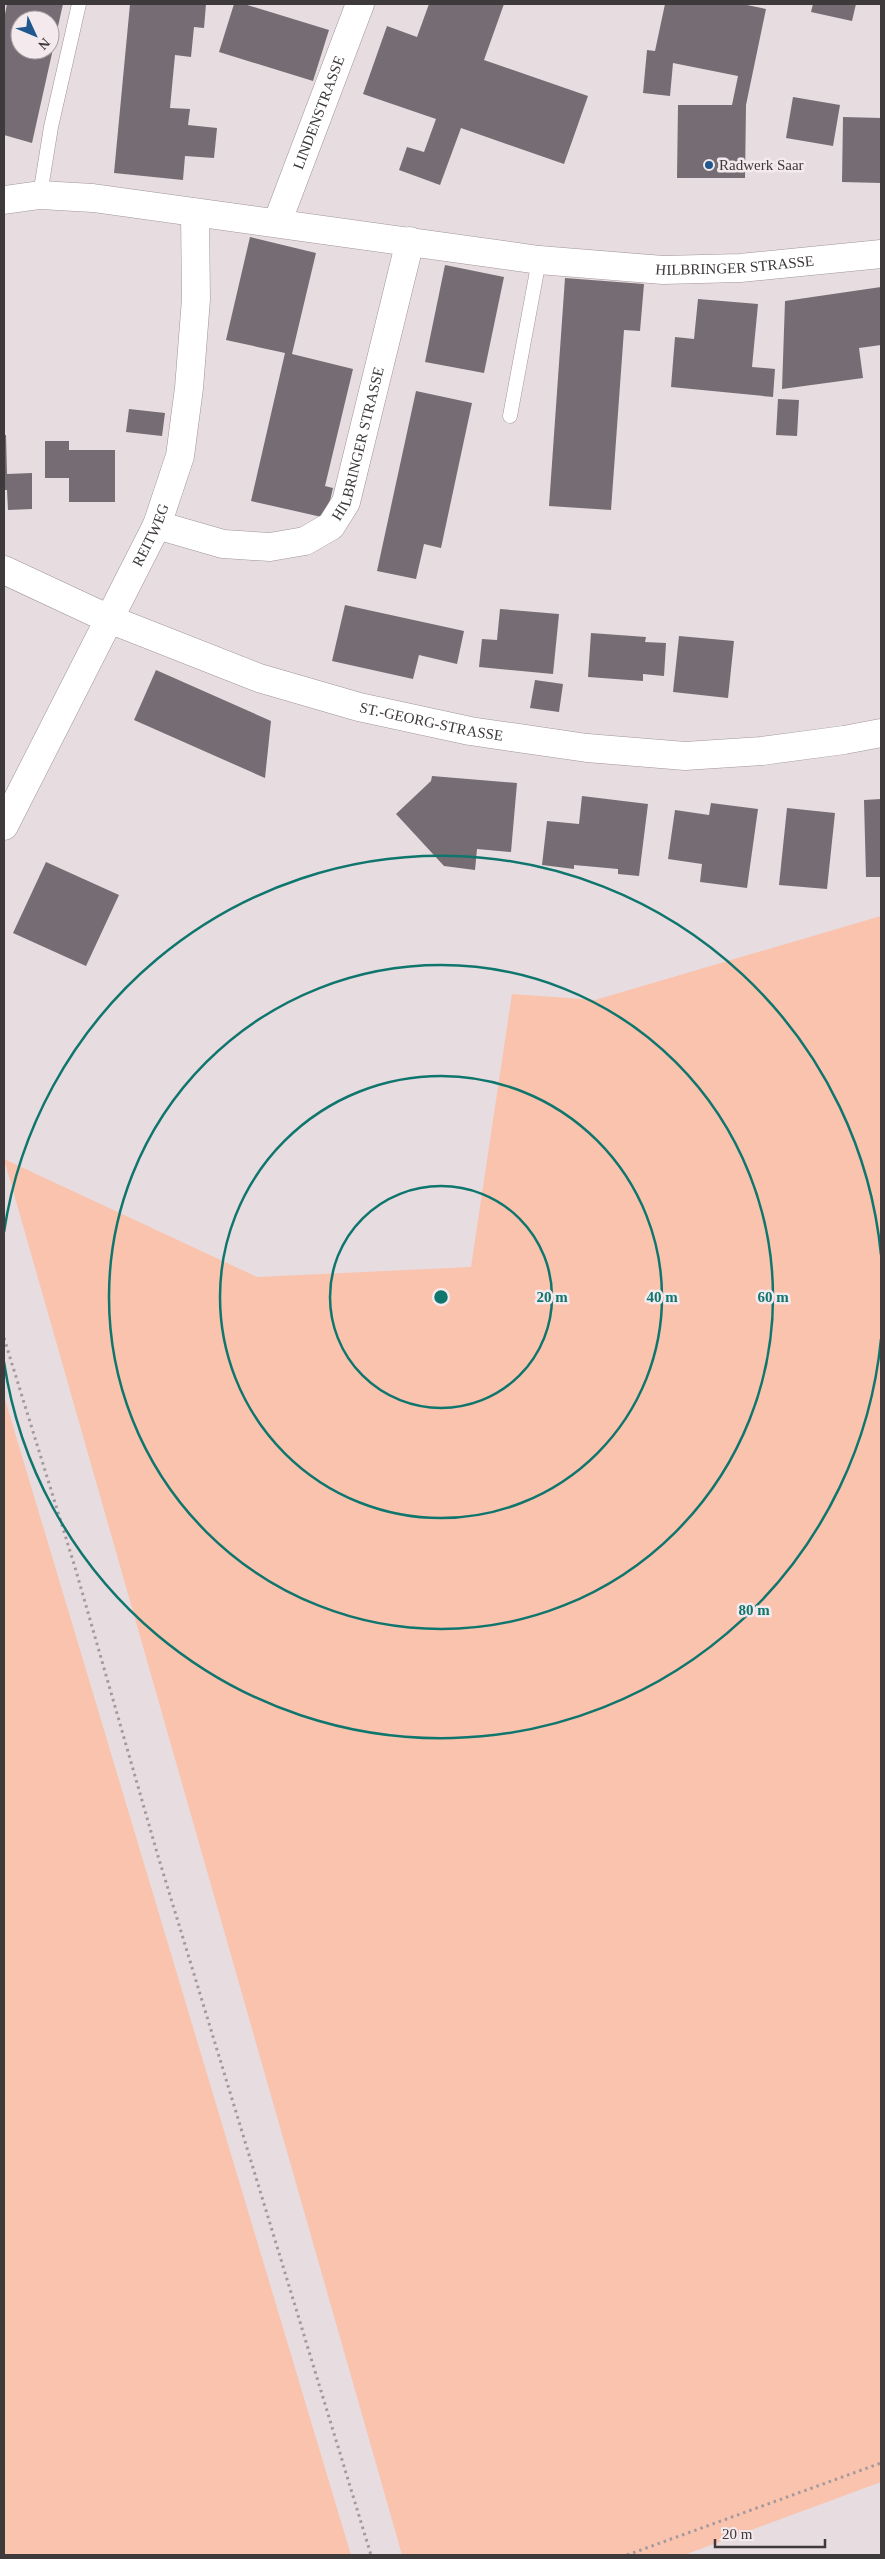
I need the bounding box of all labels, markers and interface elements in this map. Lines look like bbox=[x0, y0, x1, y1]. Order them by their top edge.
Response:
north arrow bbox=[10, 10, 60, 60]
text: N bbox=[35, 35, 53, 53]
street label: LINDENSTRASSE bbox=[290, 54, 348, 172]
place label: Radwerk Saar bbox=[719, 157, 804, 173]
marker: Radwerk Saar bbox=[703, 159, 715, 171]
street label: HILBRINGER STRASSE bbox=[655, 253, 815, 278]
street label: HILBRINGER STRASSE bbox=[329, 365, 387, 523]
street label: REITWEG bbox=[129, 501, 172, 569]
street label: ST.-GEORG-STRASSE bbox=[358, 699, 504, 744]
centre of rings bbox=[432, 1288, 450, 1306]
text: 20 m bbox=[536, 1289, 568, 1305]
text: 40 m bbox=[646, 1289, 678, 1305]
text: 60 m bbox=[757, 1289, 789, 1305]
text: 80 m bbox=[738, 1602, 770, 1618]
scale bar bbox=[715, 2516, 825, 2548]
text: 20 m bbox=[722, 2526, 753, 2542]

